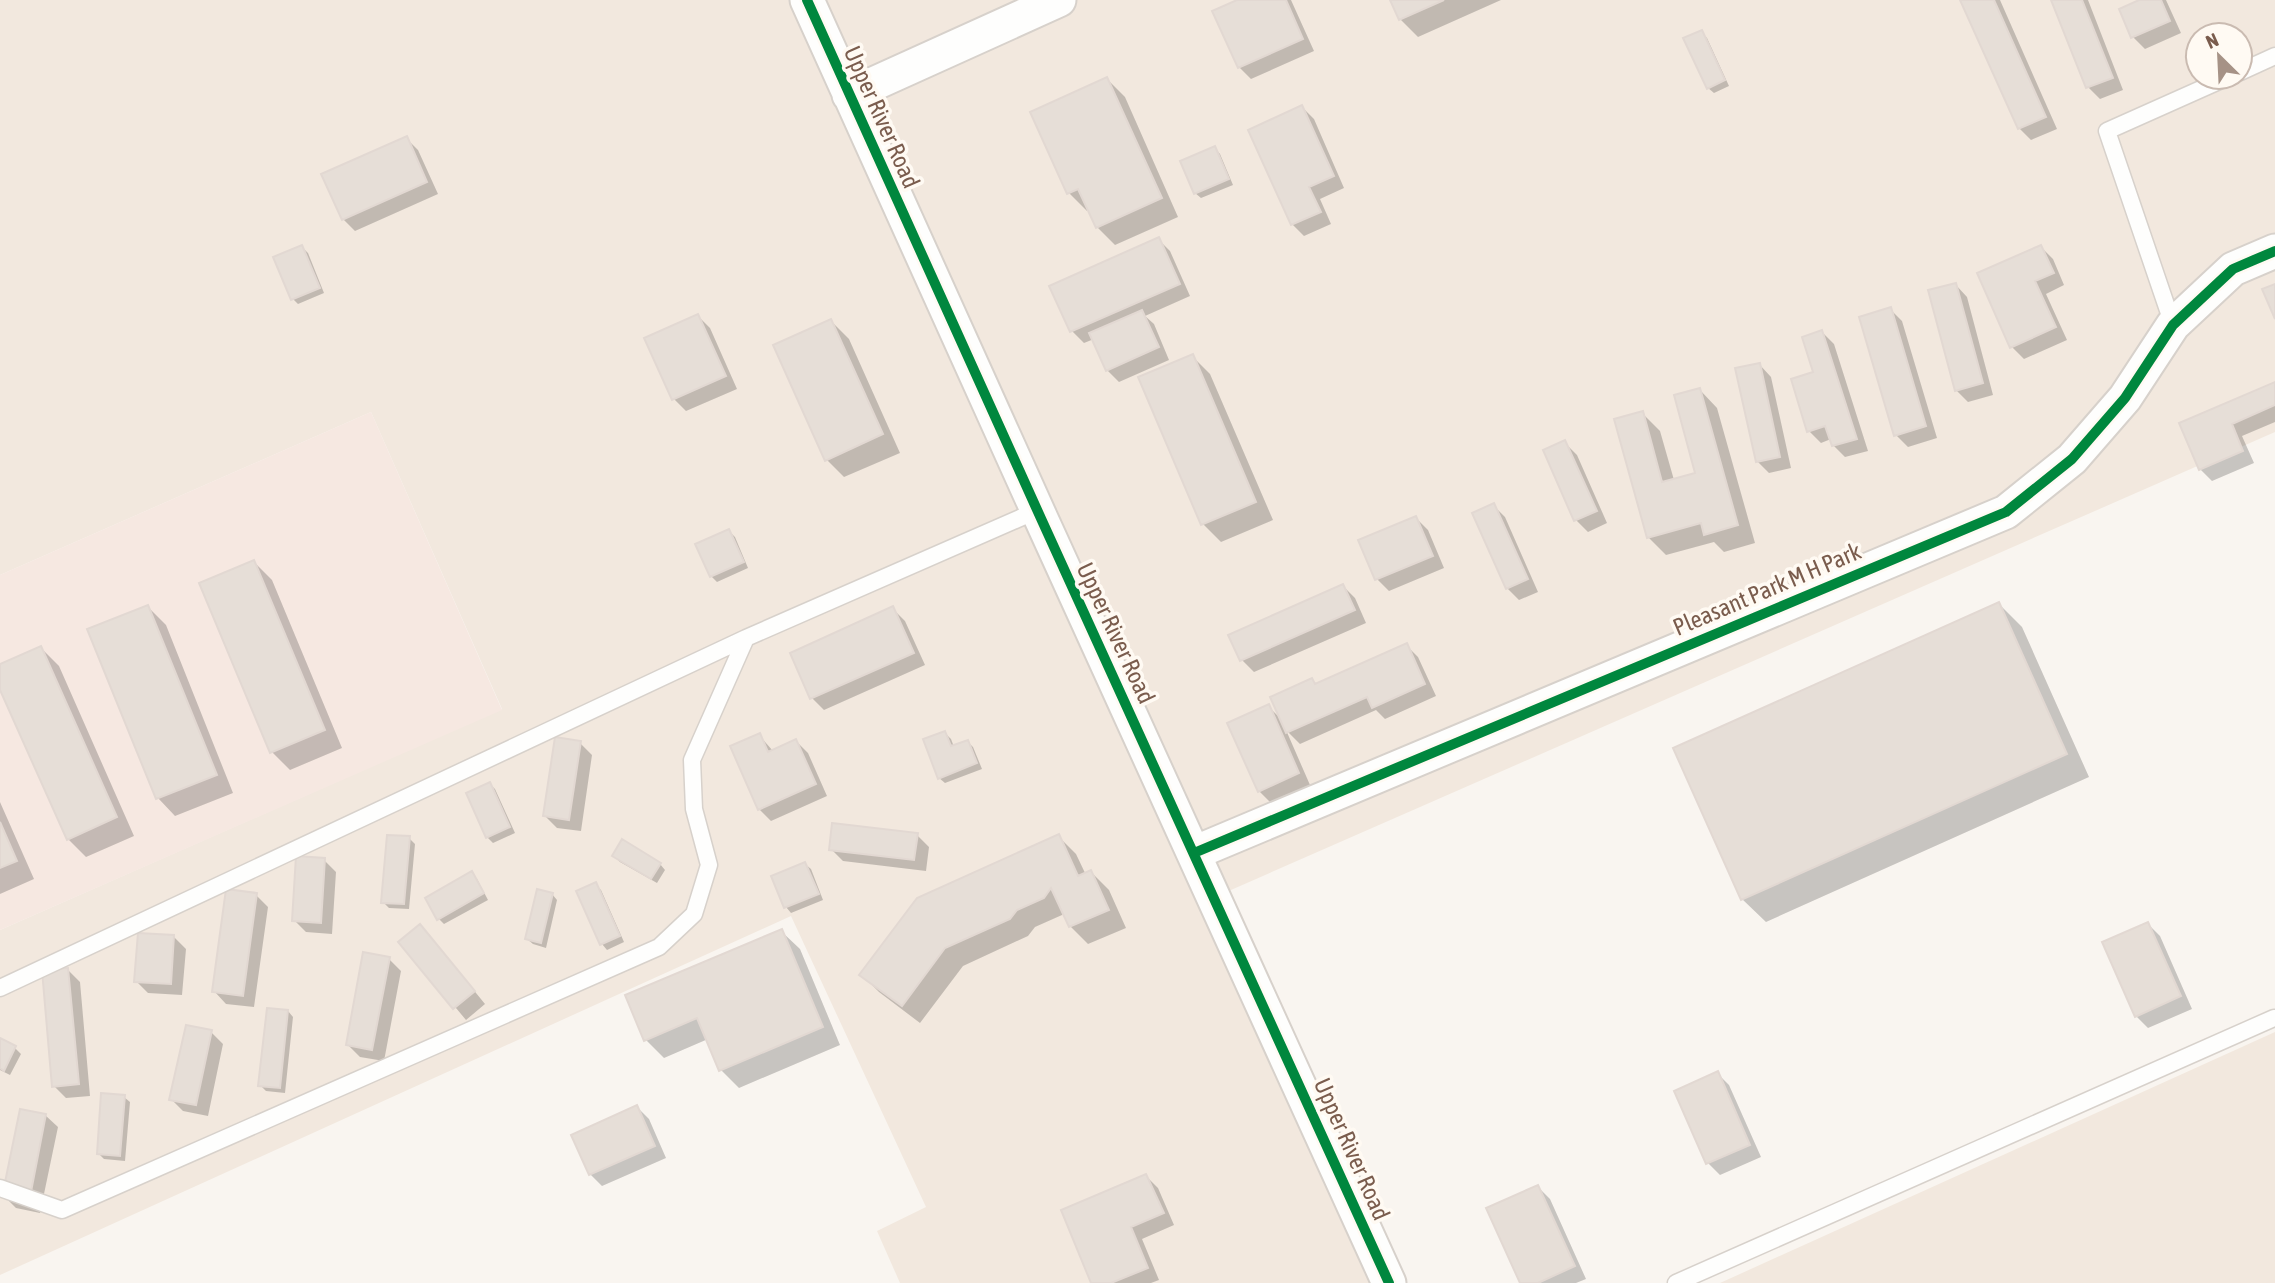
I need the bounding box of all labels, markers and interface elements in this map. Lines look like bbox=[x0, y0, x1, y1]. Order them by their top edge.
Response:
north arrow bbox=[2184, 21, 2254, 91]
text: N bbox=[2202, 28, 2222, 53]
street label: Upper River Road bbox=[839, 42, 925, 192]
street label: Pleasant Park M H Park bbox=[1669, 537, 1865, 641]
street label: Upper River Road bbox=[1072, 558, 1160, 708]
street label: Upper River Road bbox=[1309, 1074, 1395, 1224]

